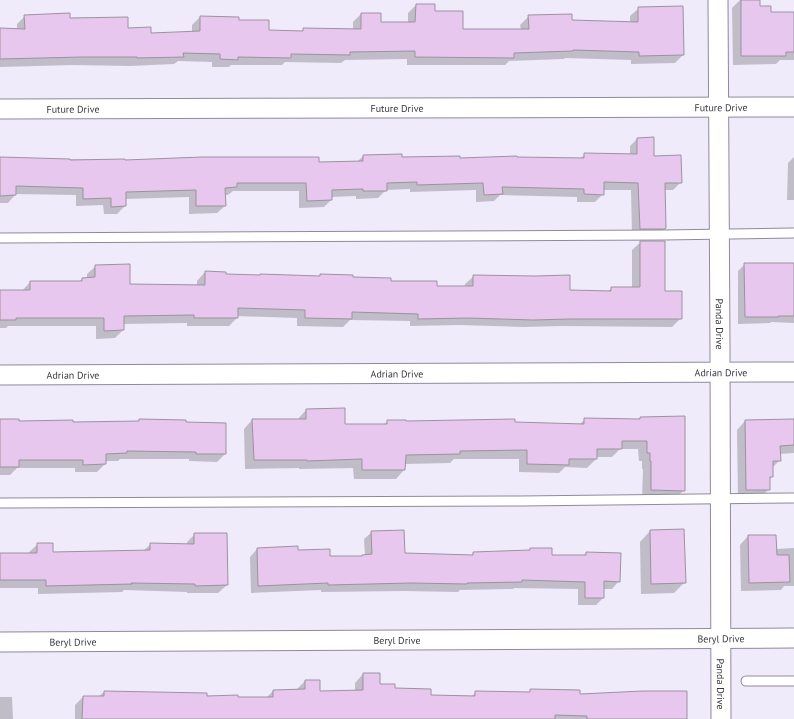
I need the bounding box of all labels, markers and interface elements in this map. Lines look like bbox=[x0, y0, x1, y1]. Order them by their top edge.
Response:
street label: Future Drive bbox=[694, 101, 747, 114]
street label: Future Drive bbox=[370, 102, 424, 115]
street label: Future Drive bbox=[47, 103, 100, 116]
street label: Panda Drive bbox=[713, 298, 726, 350]
street label: Adrian Drive bbox=[695, 366, 747, 379]
street label: Adrian Drive bbox=[371, 367, 423, 381]
street label: Adrian Drive bbox=[47, 369, 99, 382]
street label: Beryl Drive bbox=[697, 632, 745, 645]
street label: Beryl Drive bbox=[373, 634, 421, 647]
street label: Beryl Drive bbox=[49, 636, 97, 649]
street label: Panda Drive bbox=[714, 658, 727, 710]

